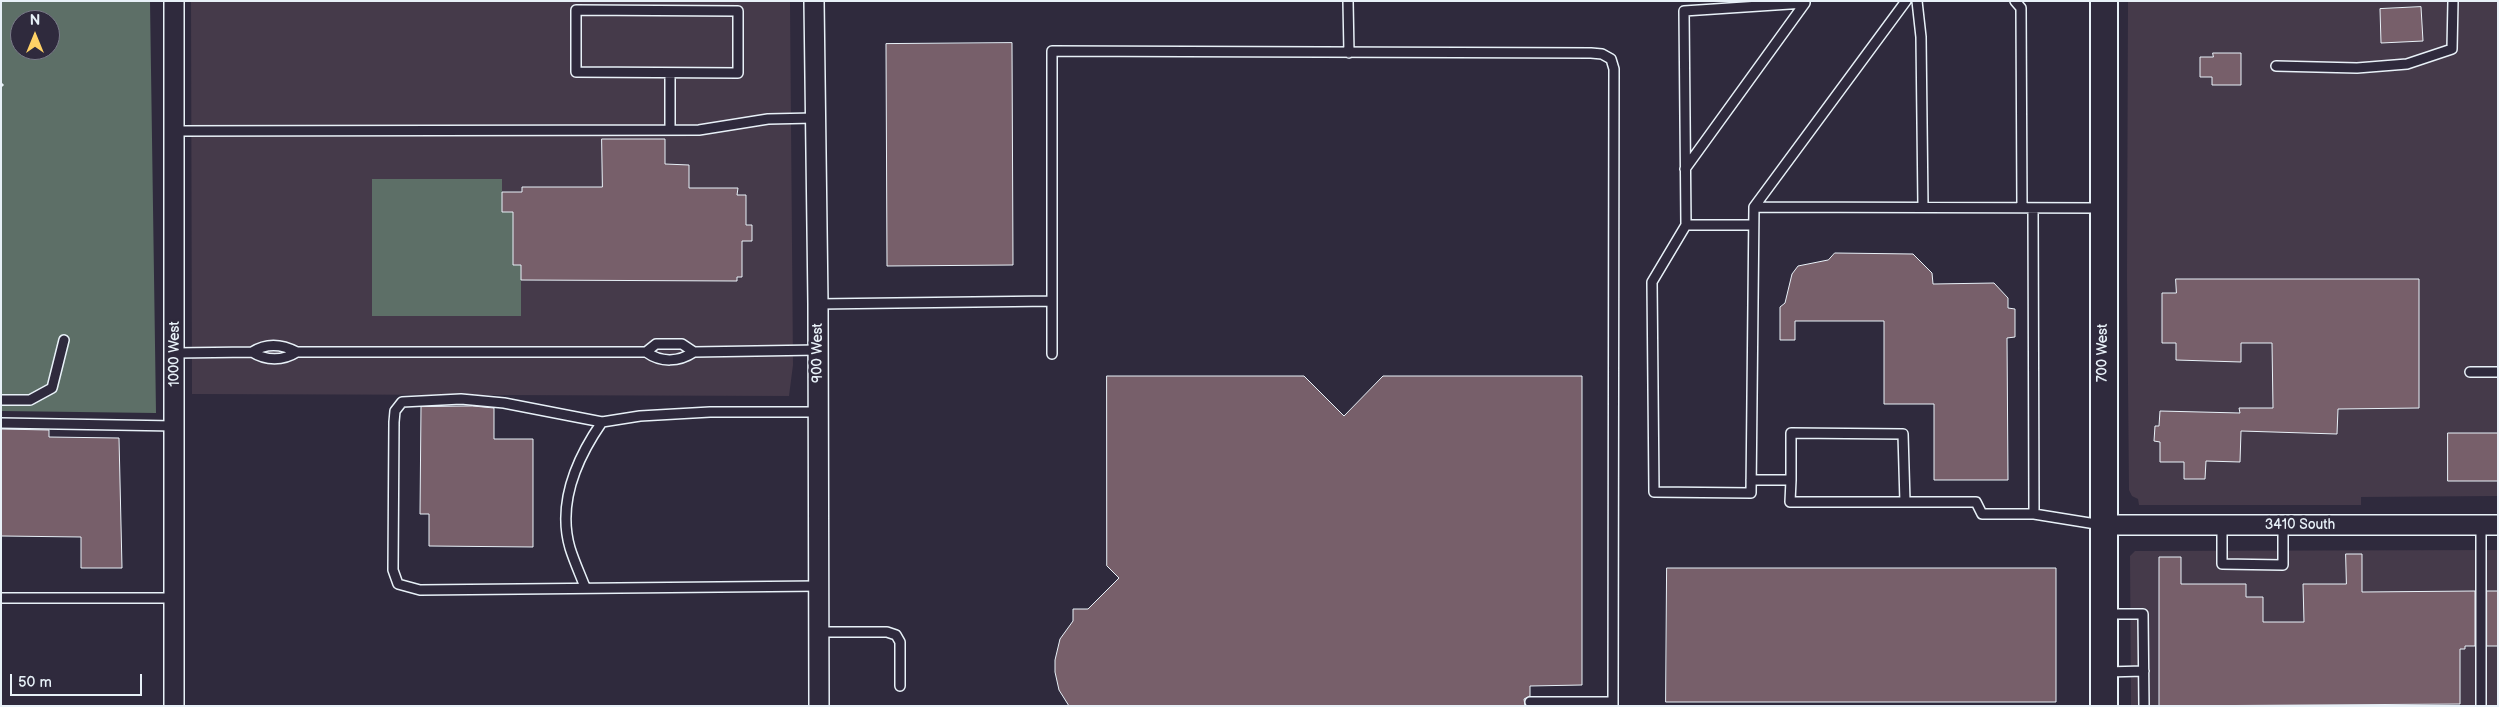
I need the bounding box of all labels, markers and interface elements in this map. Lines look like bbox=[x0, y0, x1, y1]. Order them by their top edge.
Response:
north arrow bbox=[10, 10, 60, 60]
text: N bbox=[30, 12, 40, 29]
street label: 1000 West bbox=[167, 321, 183, 387]
street label: 900 West bbox=[810, 323, 826, 383]
street label: 700 West bbox=[2095, 324, 2111, 382]
street label: 3410 South bbox=[2265, 517, 2335, 533]
scale bar bbox=[12, 664, 145, 696]
text: 50 m bbox=[18, 673, 52, 692]

